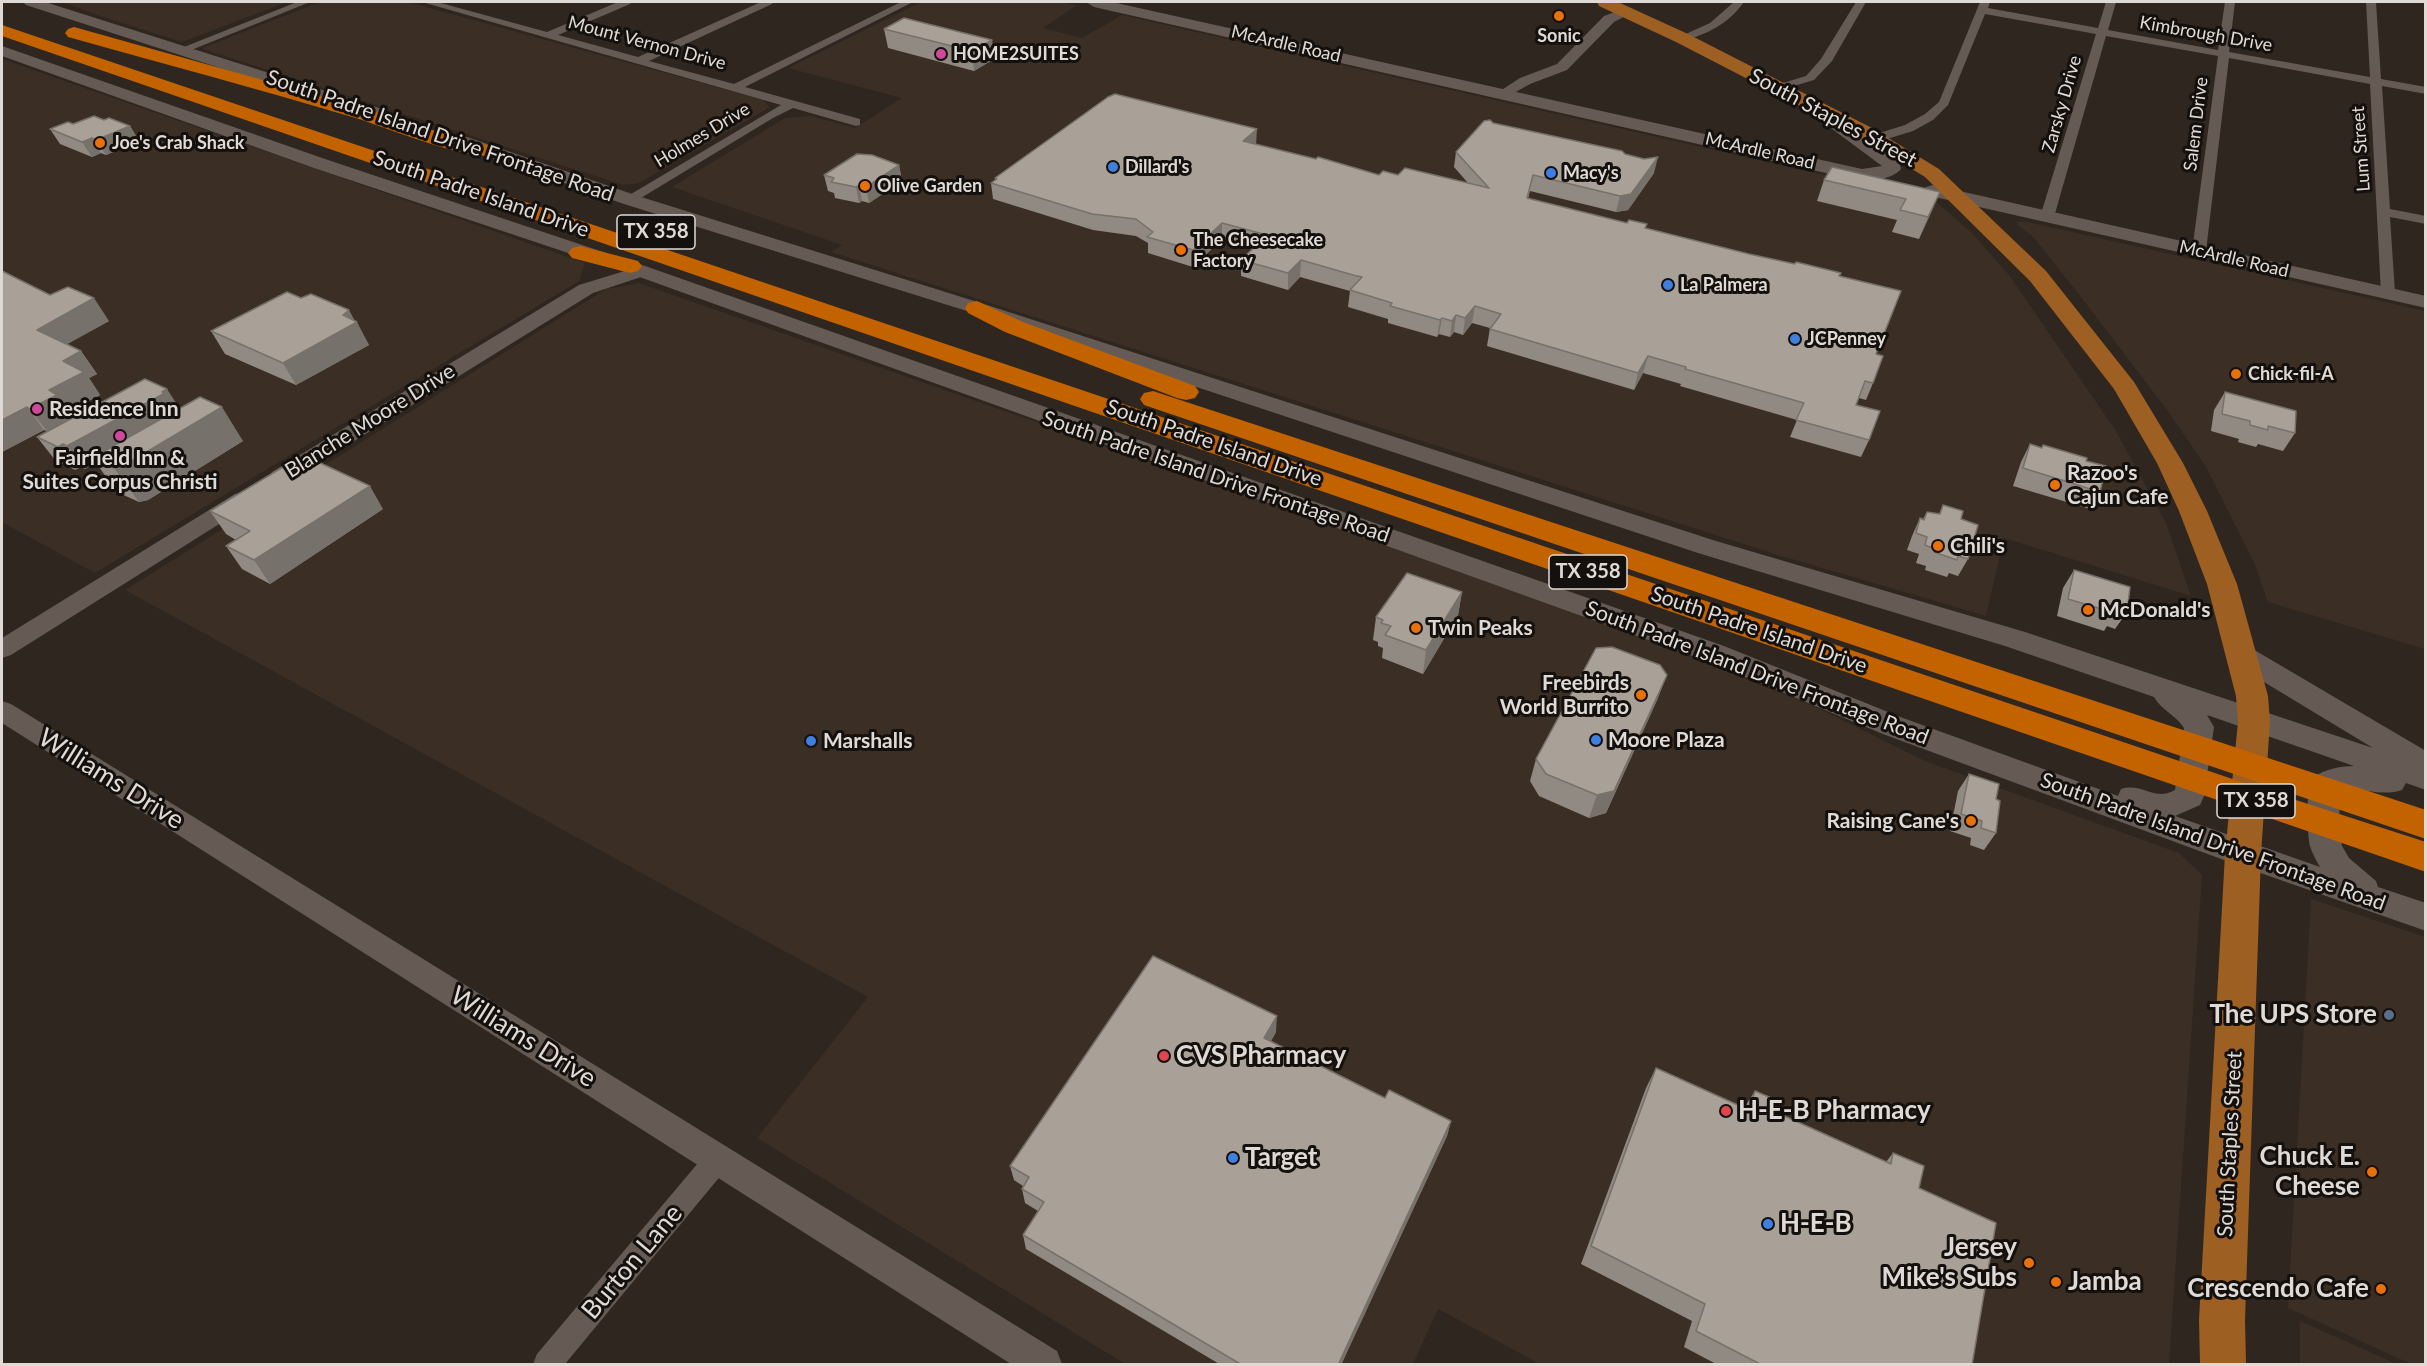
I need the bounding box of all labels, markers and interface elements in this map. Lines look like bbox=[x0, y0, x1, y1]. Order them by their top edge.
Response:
marker: Sonic bbox=[1552, 9, 1566, 23]
street label: Mount Vernon Drive bbox=[566, 12, 728, 74]
street label: Kimbrough Drive bbox=[2138, 12, 2274, 56]
street label: McArdle Road bbox=[1229, 21, 1343, 67]
place label: Sonic bbox=[1537, 25, 1581, 47]
place label: HOME2SUITES bbox=[953, 43, 1079, 65]
marker: HOME2SUITES bbox=[934, 47, 948, 61]
street label: Zarsky Drive bbox=[2038, 53, 2086, 155]
street label: South Staples Street bbox=[1745, 63, 1921, 173]
street label: South Padre Island Drive Frontage Road bbox=[263, 65, 617, 207]
street label: Salem Drive bbox=[2180, 76, 2212, 172]
street label: Holmes Drive bbox=[650, 98, 754, 172]
street label: Lum Street bbox=[2347, 106, 2375, 192]
street label: McArdle Road bbox=[1703, 128, 1817, 174]
place label: Joe's Crab Shack bbox=[112, 132, 244, 154]
marker: Joe's Crab Shack bbox=[93, 136, 107, 150]
street label: South Padre Island Drive bbox=[370, 145, 592, 243]
place label: Dillard's bbox=[1125, 156, 1189, 178]
marker: Dillard's bbox=[1106, 160, 1120, 174]
place label: Macy's bbox=[1563, 162, 1619, 184]
marker: Macy's bbox=[1544, 166, 1558, 180]
place label: Olive Garden bbox=[877, 175, 982, 197]
marker: Olive Garden bbox=[858, 179, 872, 193]
road number: TX 358 bbox=[617, 215, 695, 249]
place label: The Cheesecake Factory bbox=[1193, 229, 1323, 272]
street label: McArdle Road bbox=[2177, 236, 2291, 282]
marker: The Cheesecake Factory bbox=[1174, 243, 1188, 257]
place label: La Palmera bbox=[1680, 274, 1768, 296]
marker: La Palmera bbox=[1661, 278, 1675, 292]
place label: JCPenney bbox=[1807, 328, 1886, 350]
marker: JCPenney bbox=[1788, 332, 1802, 346]
street label: Blanche Moore Drive bbox=[280, 359, 460, 483]
place label: Chick-fil-A bbox=[2248, 363, 2334, 385]
marker: Chick-fil-A bbox=[2229, 367, 2243, 381]
street label: South Padre Island Drive bbox=[1103, 394, 1325, 492]
place label: Residence Inn bbox=[49, 396, 179, 422]
marker: Residence Inn bbox=[30, 402, 44, 416]
street label: South Padre Island Drive Frontage Road bbox=[1039, 406, 1393, 548]
marker: Fairfield Inn & Suites Corpus Christi bbox=[113, 429, 127, 443]
place label: Fairfield Inn & Suites Corpus Christi bbox=[22, 445, 218, 495]
place label: Razoo's Cajun Cafe bbox=[2067, 460, 2168, 510]
marker: Razoo's Cajun Cafe bbox=[2048, 478, 2062, 492]
place label: Chili's bbox=[1950, 533, 2005, 559]
marker: Chili's bbox=[1931, 539, 1945, 553]
road number: TX 358 bbox=[1549, 555, 1627, 589]
street label: South Padre Island Drive bbox=[1648, 581, 1870, 679]
street label: South Padre Island Drive Frontage Road bbox=[1582, 596, 1932, 750]
place label: McDonald's bbox=[2100, 597, 2211, 623]
marker: McDonald's bbox=[2081, 603, 2095, 617]
place label: Twin Peaks bbox=[1428, 615, 1533, 641]
marker: Twin Peaks bbox=[1409, 621, 1423, 635]
place label: Freebirds World Burrito bbox=[1500, 670, 1629, 720]
marker: Freebirds World Burrito bbox=[1634, 688, 1648, 702]
street label: Williams Drive bbox=[32, 722, 190, 836]
place label: Moore Plaza bbox=[1608, 727, 1725, 753]
place label: Marshalls bbox=[823, 728, 912, 754]
marker: Moore Plaza bbox=[1589, 733, 1603, 747]
marker: Marshalls bbox=[804, 734, 818, 748]
street label: South Padre Island Drive Frontage Road bbox=[2037, 768, 2389, 916]
road number: TX 358 bbox=[2217, 784, 2295, 818]
place label: Raising Cane's bbox=[1826, 808, 1959, 834]
marker: Raising Cane's bbox=[1964, 814, 1978, 828]
street label: Williams Drive bbox=[444, 980, 602, 1094]
place label: The UPS Store bbox=[2209, 999, 2377, 1031]
marker: The UPS Store bbox=[2382, 1008, 2396, 1022]
place label: CVS Pharmacy bbox=[1176, 1040, 1346, 1072]
marker: CVS Pharmacy bbox=[1157, 1049, 1171, 1063]
street label: South Staples Street bbox=[2213, 1050, 2247, 1238]
place label: H-E-B Pharmacy bbox=[1738, 1095, 1931, 1127]
marker: H-E-B Pharmacy bbox=[1719, 1104, 1733, 1118]
place label: Chuck E. Cheese bbox=[2260, 1141, 2360, 1202]
place label: Target bbox=[1245, 1142, 1317, 1174]
marker: Target bbox=[1226, 1151, 1240, 1165]
marker: Chuck E. Cheese bbox=[2365, 1165, 2379, 1179]
street label: Burton Lane bbox=[575, 1198, 689, 1326]
place label: H-E-B bbox=[1780, 1208, 1851, 1240]
marker: H-E-B bbox=[1761, 1217, 1775, 1231]
place label: Jersey Mike's Subs bbox=[1882, 1232, 2017, 1294]
marker: Jersey Mike's Subs bbox=[2022, 1256, 2036, 1270]
place label: Jamba bbox=[2068, 1266, 2142, 1298]
place label: Crescendo Cafe bbox=[2187, 1273, 2369, 1305]
marker: Jamba bbox=[2049, 1275, 2063, 1289]
marker: Crescendo Cafe bbox=[2374, 1282, 2388, 1296]

